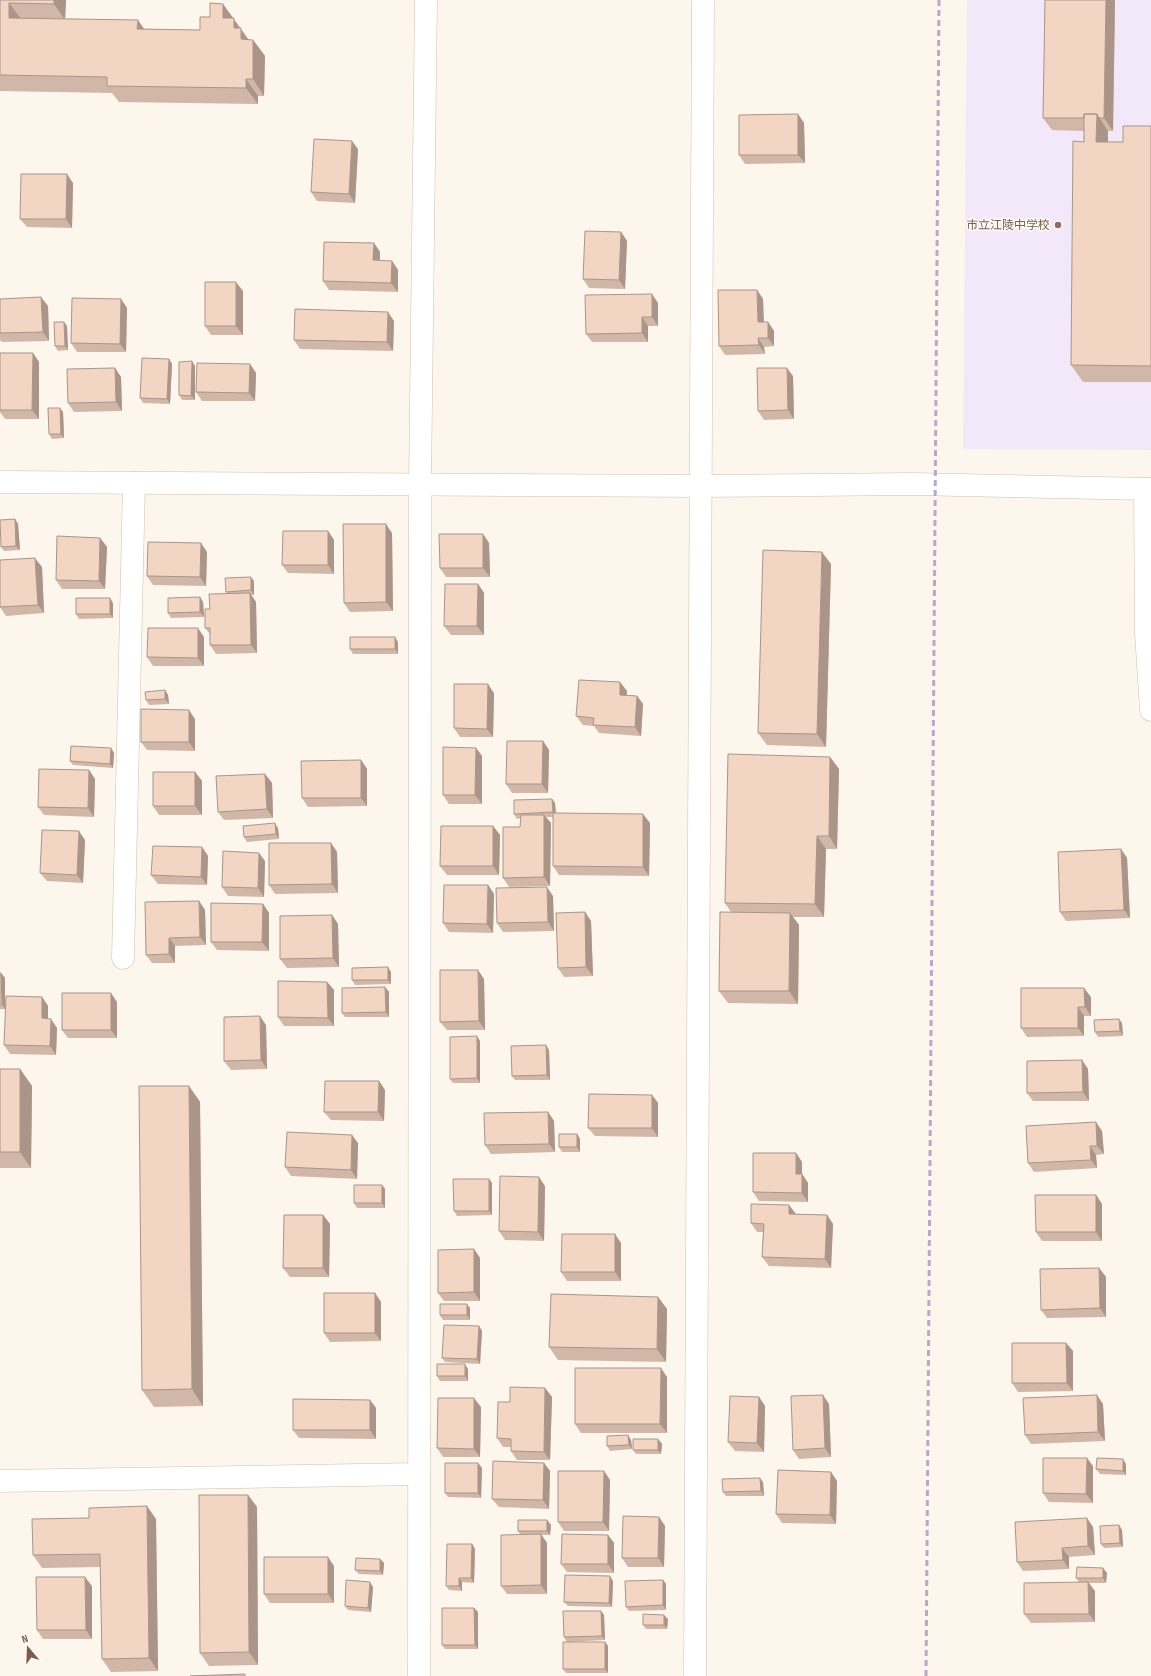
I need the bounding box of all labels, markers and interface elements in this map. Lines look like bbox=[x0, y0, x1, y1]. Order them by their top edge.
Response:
place label: 市立江陵中学校 bbox=[966, 218, 1050, 233]
marker: 市立江陵中学校 bbox=[1053, 220, 1063, 230]
north arrow bbox=[8, 1628, 48, 1668]
text: N bbox=[20, 1632, 30, 1646]

